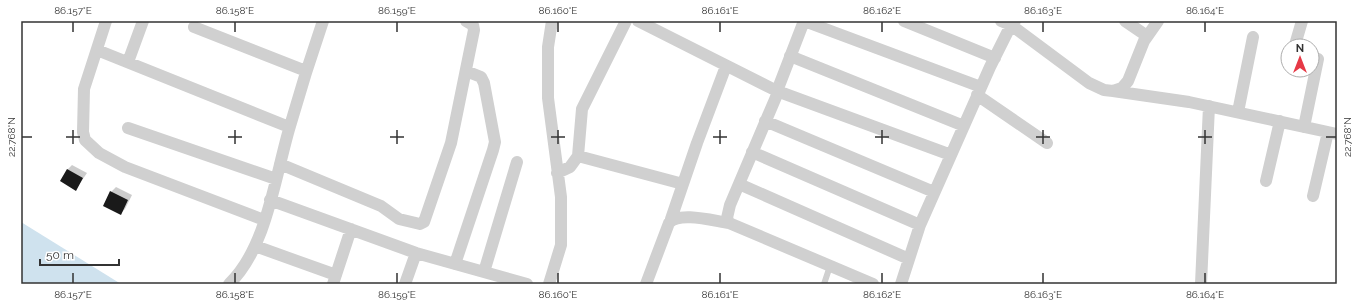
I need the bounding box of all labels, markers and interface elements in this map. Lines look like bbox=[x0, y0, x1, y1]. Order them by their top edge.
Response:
text: 86.157°E bbox=[54, 5, 92, 16]
text: 86.158°E bbox=[216, 5, 254, 16]
text: 86.159°E bbox=[378, 5, 416, 16]
text: 86.160°E bbox=[539, 5, 577, 16]
text: 86.161°E bbox=[702, 5, 738, 16]
text: 86.162°E bbox=[863, 5, 901, 16]
text: 86.163°E bbox=[1024, 5, 1062, 16]
text: 86.164°E bbox=[1186, 5, 1224, 16]
north arrow bbox=[1280, 38, 1320, 78]
text: N bbox=[1296, 42, 1304, 55]
text: 22.768°N bbox=[6, 117, 17, 157]
text: 22.768°N bbox=[1342, 117, 1353, 157]
scale bar bbox=[40, 241, 119, 267]
text: 50 m bbox=[46, 248, 74, 262]
text: 86.157°E bbox=[54, 289, 92, 300]
text: 86.158°E bbox=[216, 289, 254, 300]
text: 86.159°E bbox=[378, 289, 416, 300]
text: 86.160°E bbox=[539, 289, 577, 300]
text: 86.161°E bbox=[702, 289, 738, 300]
text: 86.162°E bbox=[863, 289, 901, 300]
text: 86.163°E bbox=[1024, 289, 1062, 300]
text: 86.164°E bbox=[1186, 289, 1224, 300]

